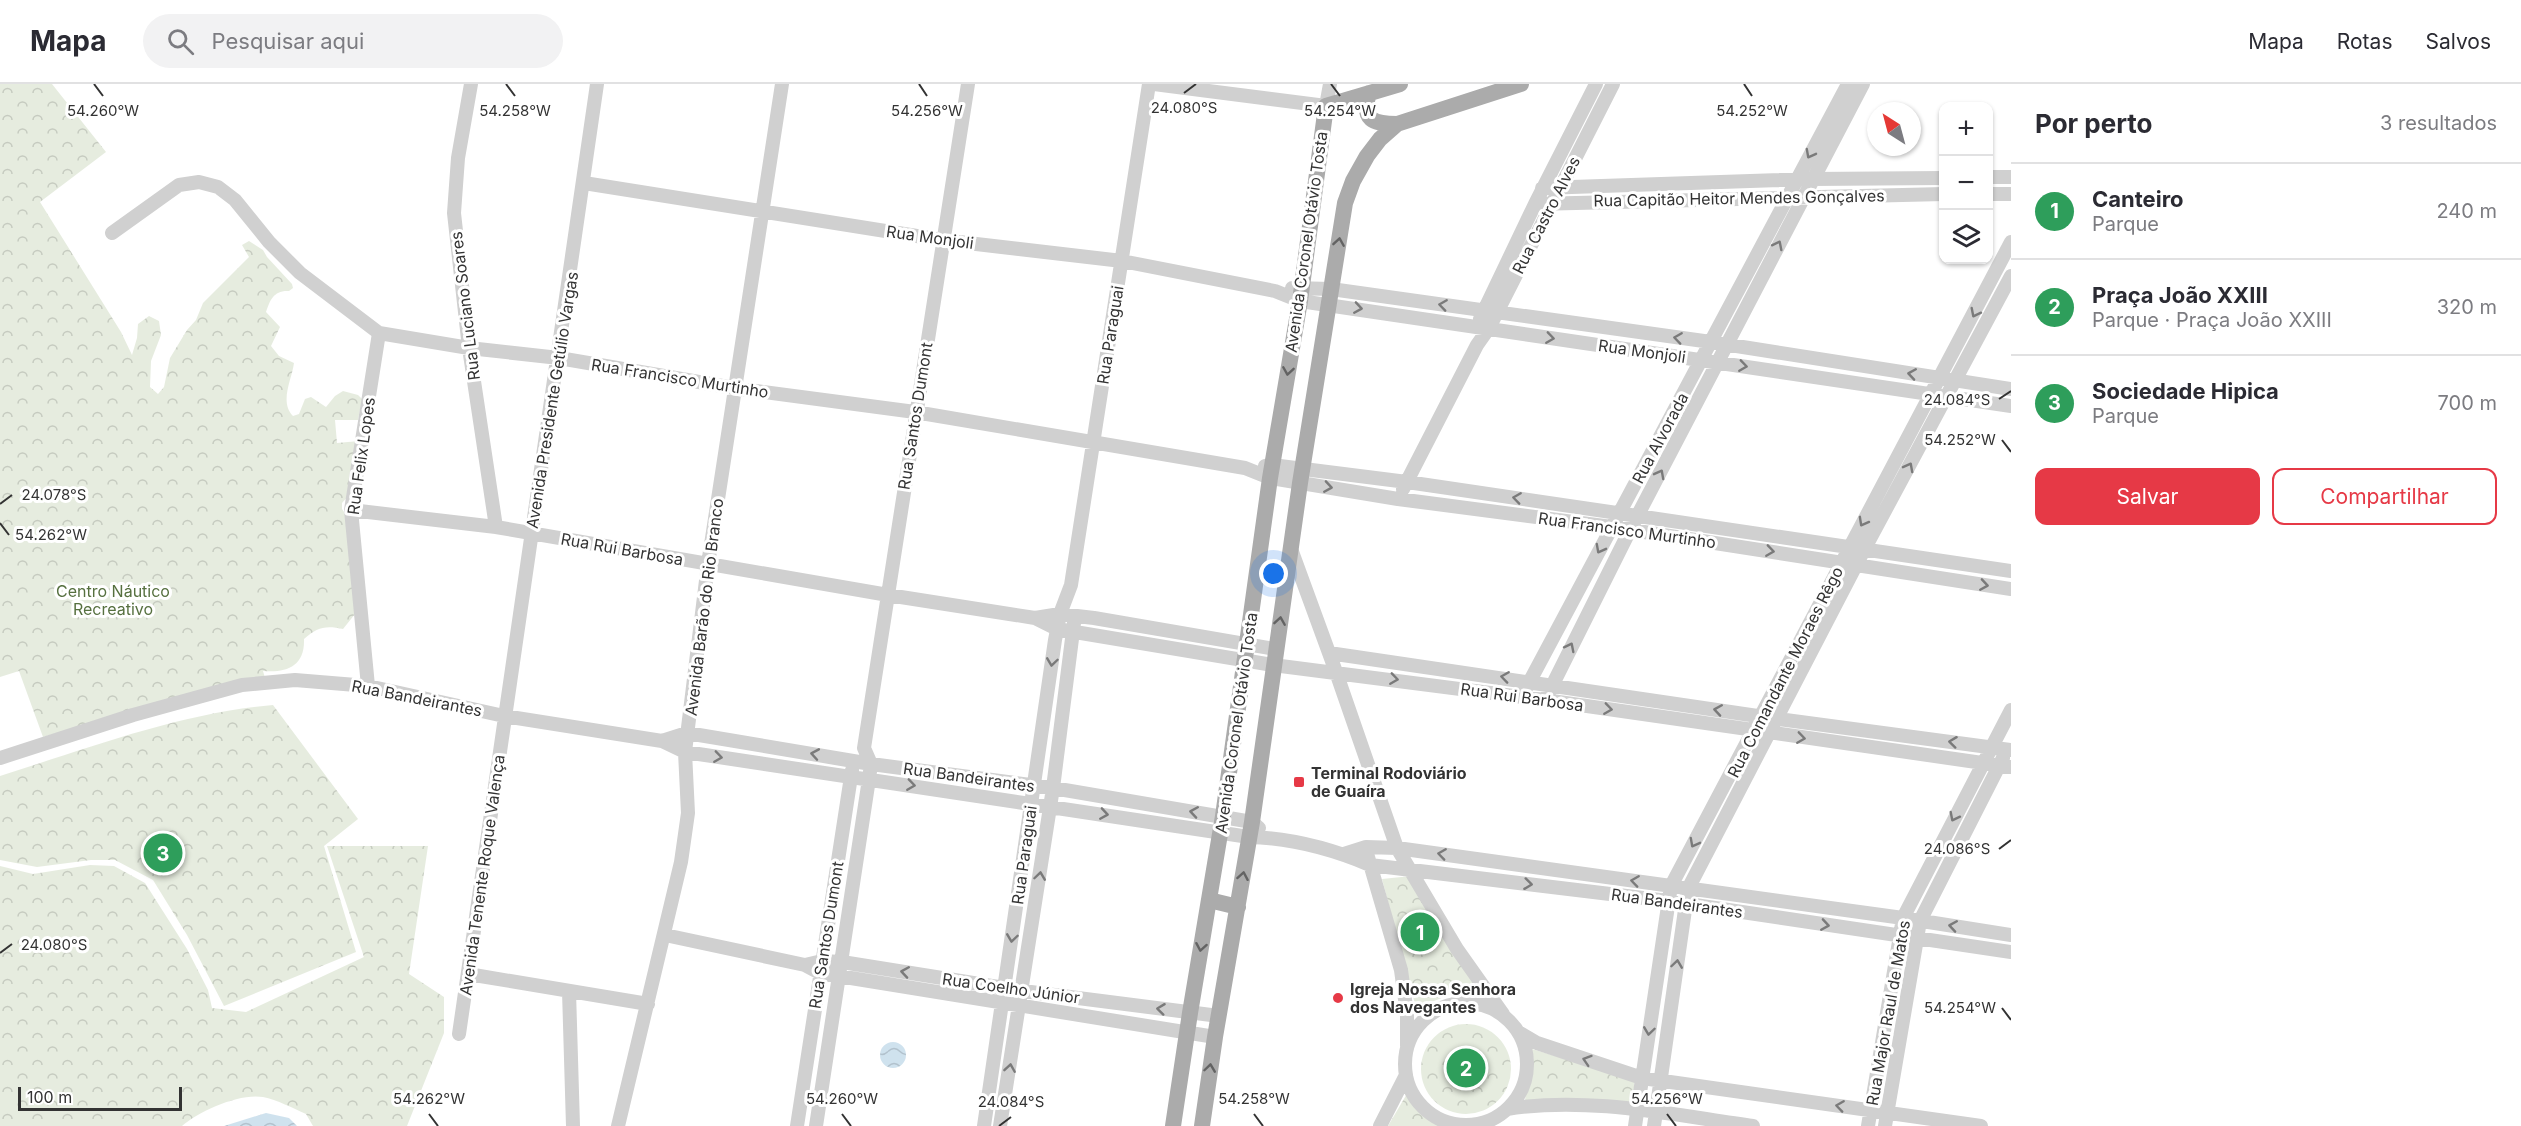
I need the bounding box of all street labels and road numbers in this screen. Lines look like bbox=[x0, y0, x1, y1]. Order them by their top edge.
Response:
street label: Avenida Coronel Otávio Tosta bbox=[1281, 130, 1331, 354]
street label: Rua Castro Alves bbox=[1508, 153, 1584, 277]
street label: Rua Capitão Heitor Mendes Gonçalves bbox=[1593, 185, 1885, 211]
street label: Rua Monjoli bbox=[885, 221, 975, 253]
street label: Rua Luciano Soares bbox=[446, 230, 484, 382]
street label: Avenida Presidente Getúlio Vargas bbox=[522, 270, 582, 530]
street label: Rua Paraguai bbox=[1092, 284, 1128, 386]
street label: Rua Monjoli bbox=[1597, 335, 1687, 367]
street label: Rua Santos Dumont bbox=[893, 341, 937, 491]
street label: Rua Francisco Murtinho bbox=[590, 354, 770, 402]
street label: Rua Alvorada bbox=[1628, 389, 1692, 487]
street label: Rua Felix Lopes bbox=[343, 396, 379, 516]
street label: Avenida Barão do Rio Branco bbox=[681, 497, 727, 717]
street label: Rua Francisco Murtinho bbox=[1537, 508, 1717, 552]
street label: Rua Rui Barbosa bbox=[559, 528, 685, 570]
street label: Rua Comandante Moraes Rêgo bbox=[1723, 563, 1847, 781]
street label: Avenida Coronel Otávio Tosta bbox=[1211, 611, 1261, 835]
street label: Rua Bandeirantes bbox=[350, 676, 484, 720]
street label: Rua Rui Barbosa bbox=[1459, 678, 1585, 716]
street label: Avenida Tenente Roque Valença bbox=[455, 753, 509, 997]
street label: Rua Bandeirantes bbox=[902, 758, 1036, 796]
street label: Rua Paraguai bbox=[1007, 804, 1041, 906]
street label: Rua Santos Dumont bbox=[804, 860, 848, 1010]
street label: Rua Bandeirantes bbox=[1610, 884, 1744, 922]
street label: Rua Major Raul de Matos bbox=[1862, 919, 1914, 1107]
street label: Rua Coelho Júnior bbox=[941, 968, 1081, 1008]

